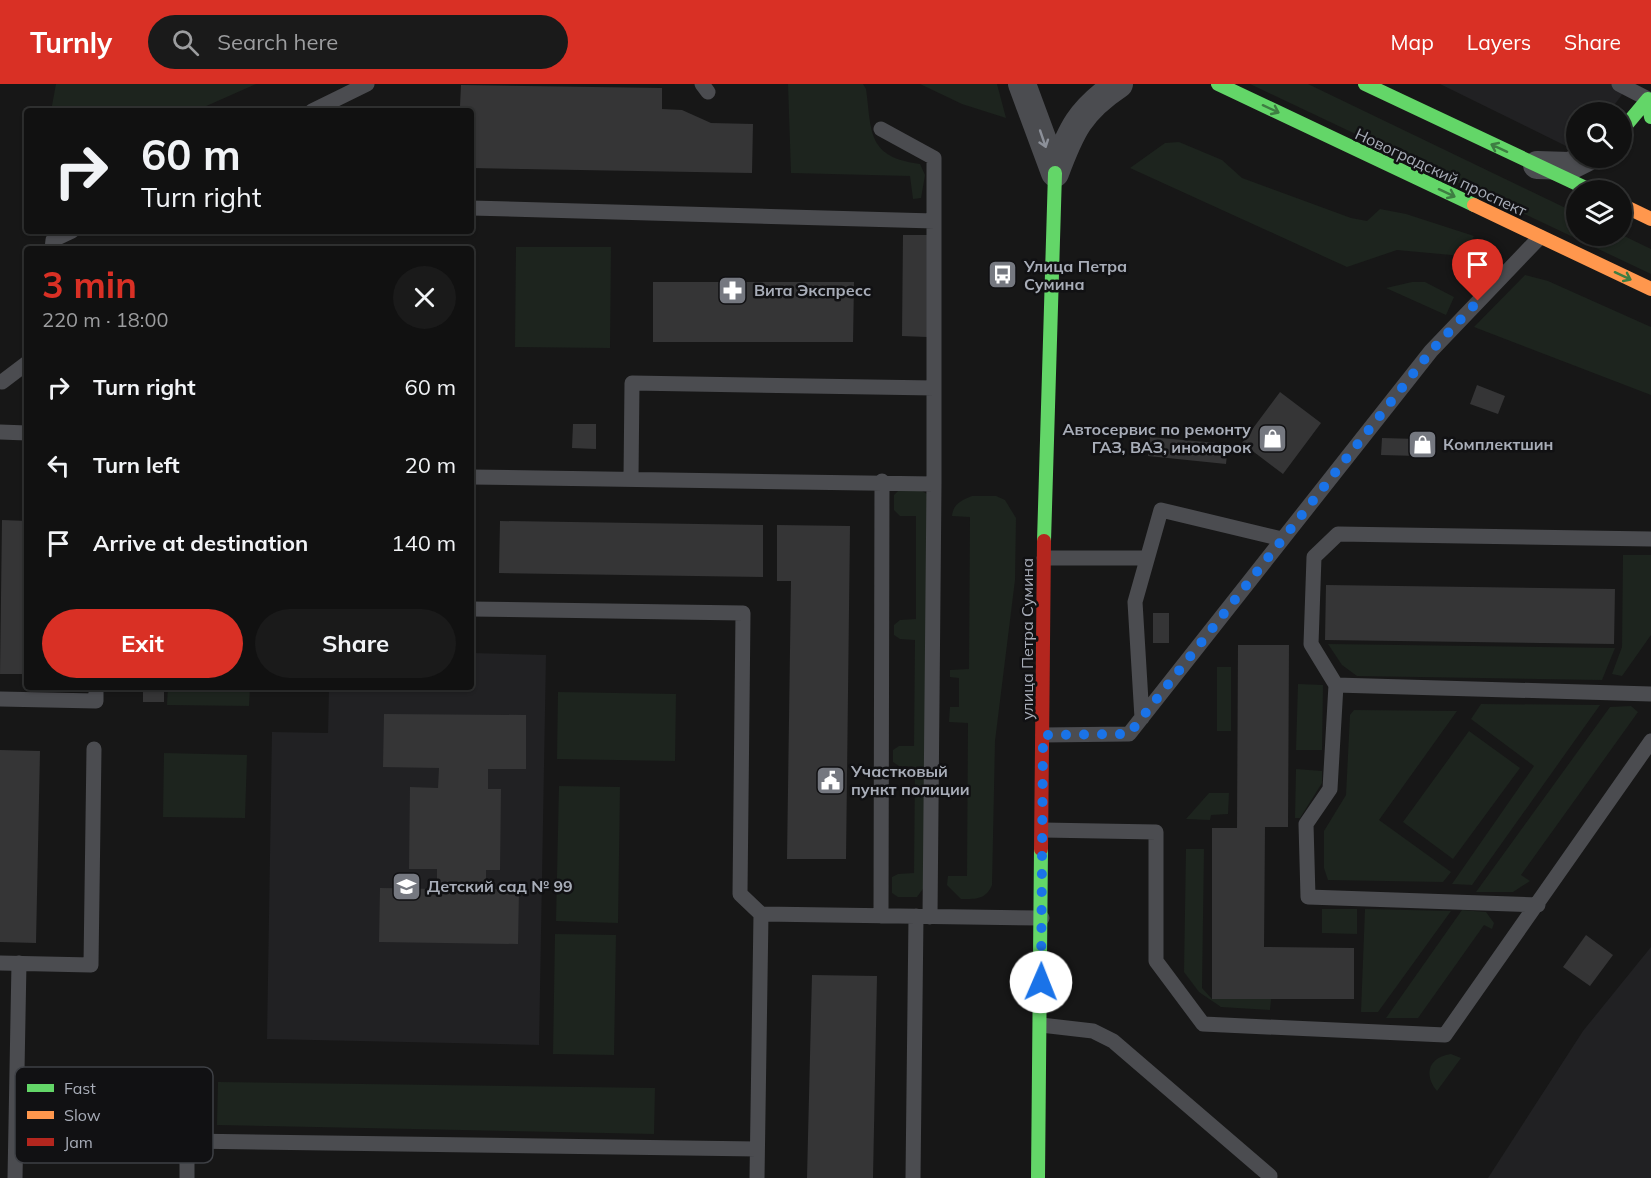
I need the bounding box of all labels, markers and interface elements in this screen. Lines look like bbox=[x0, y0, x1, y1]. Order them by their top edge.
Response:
search box bbox=[148, 15, 568, 69]
text: Turnly bbox=[30, 25, 112, 60]
icon: search bbox=[169, 26, 202, 59]
text: Search here bbox=[217, 28, 338, 56]
text: Map bbox=[1391, 29, 1434, 55]
text: Layers bbox=[1467, 29, 1531, 55]
text: Share bbox=[1564, 29, 1621, 55]
map controls bbox=[1566, 102, 1632, 246]
button: search bbox=[1566, 102, 1632, 168]
one-way arrow bbox=[1261, 104, 1279, 116]
street label: Новоградский проспект bbox=[1352, 123, 1531, 221]
text: 60 m bbox=[141, 128, 241, 181]
one-way arrow bbox=[1039, 129, 1050, 148]
icon: right bbox=[42, 132, 120, 210]
one-way arrow bbox=[1490, 141, 1508, 153]
text: Turn right bbox=[141, 180, 261, 214]
button: layers bbox=[1566, 180, 1632, 246]
one-way arrow bbox=[1437, 187, 1455, 199]
pin bbox=[1452, 239, 1503, 301]
icon: arrive bbox=[1461, 248, 1494, 281]
place label: Улица Петра Сумина bbox=[1023, 256, 1127, 294]
bus stop icon: Улица Петра Сумина bbox=[987, 259, 1019, 291]
text: 3 min bbox=[42, 262, 137, 307]
button: close bbox=[393, 266, 456, 329]
one-way arrow bbox=[1613, 271, 1631, 283]
pharmacy icon: Вита Экспресс bbox=[717, 274, 749, 306]
place label: Вита Экспресс bbox=[754, 280, 871, 300]
text: 220 m · 18:00 bbox=[42, 307, 168, 332]
icon: right bbox=[42, 371, 75, 404]
text: Turn right bbox=[93, 373, 196, 401]
text: 60 m bbox=[405, 373, 456, 401]
place label: Автосервис по ремонту ГАЗ, ВАЗ, иномарок bbox=[1062, 419, 1252, 457]
shop icon: Автосервис по ремонту ГАЗ, ВАЗ, иномарок bbox=[1256, 422, 1288, 454]
shop icon: Комплектшин bbox=[1406, 428, 1438, 460]
place label: Комплектшин bbox=[1443, 434, 1554, 454]
icon: left bbox=[42, 449, 75, 482]
text: Turn left bbox=[93, 451, 180, 479]
text: 20 m bbox=[405, 451, 456, 479]
icon: arrive bbox=[42, 527, 75, 560]
text: Arrive at destination bbox=[93, 529, 308, 557]
text: 140 m bbox=[391, 529, 456, 557]
street label: улица Петра Сумина bbox=[1017, 558, 1037, 720]
button: Exit bbox=[42, 609, 243, 678]
button: Share bbox=[255, 609, 456, 678]
place label: Участковый пункт полиции bbox=[850, 761, 970, 799]
public building icon: Участковый пункт полиции bbox=[814, 764, 846, 796]
school or university icon: Детский сад № 99 bbox=[390, 870, 422, 902]
place label: Детский сад № 99 bbox=[427, 876, 573, 896]
position arrow bbox=[1009, 950, 1073, 1014]
legend bbox=[15, 1067, 213, 1163]
text: Fast bbox=[64, 1078, 96, 1098]
text: Slow bbox=[64, 1105, 101, 1125]
text: Jam bbox=[64, 1132, 93, 1152]

